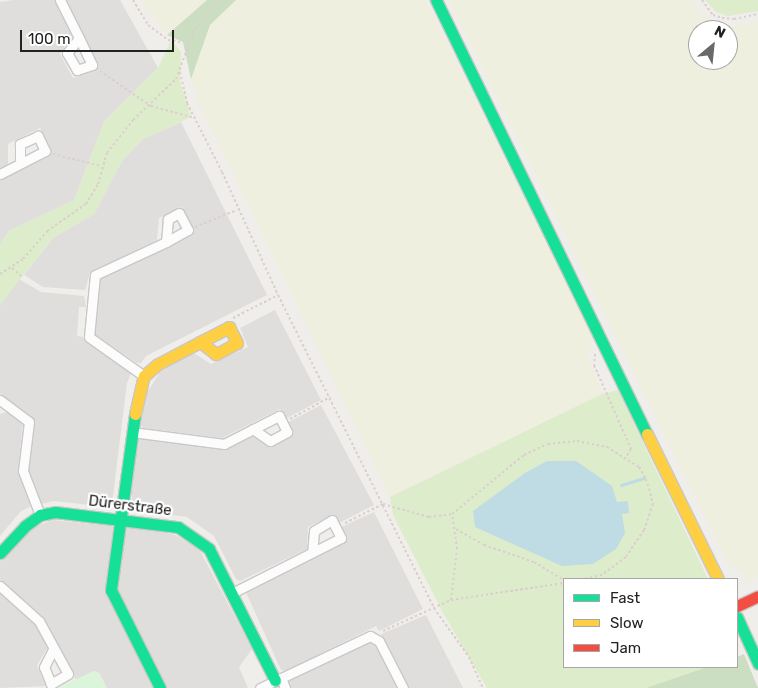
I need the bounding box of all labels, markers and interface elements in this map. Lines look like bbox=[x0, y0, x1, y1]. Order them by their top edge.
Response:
scale bar bbox=[22, 20, 176, 52]
north arrow bbox=[688, 20, 738, 70]
text: N bbox=[711, 22, 728, 42]
text: 100 m bbox=[28, 30, 70, 48]
street label: Dürerstraße bbox=[87, 492, 173, 520]
legend bbox=[563, 578, 738, 668]
text: Fast bbox=[610, 589, 640, 607]
text: Slow bbox=[610, 614, 643, 632]
text: Jam bbox=[610, 639, 641, 657]

